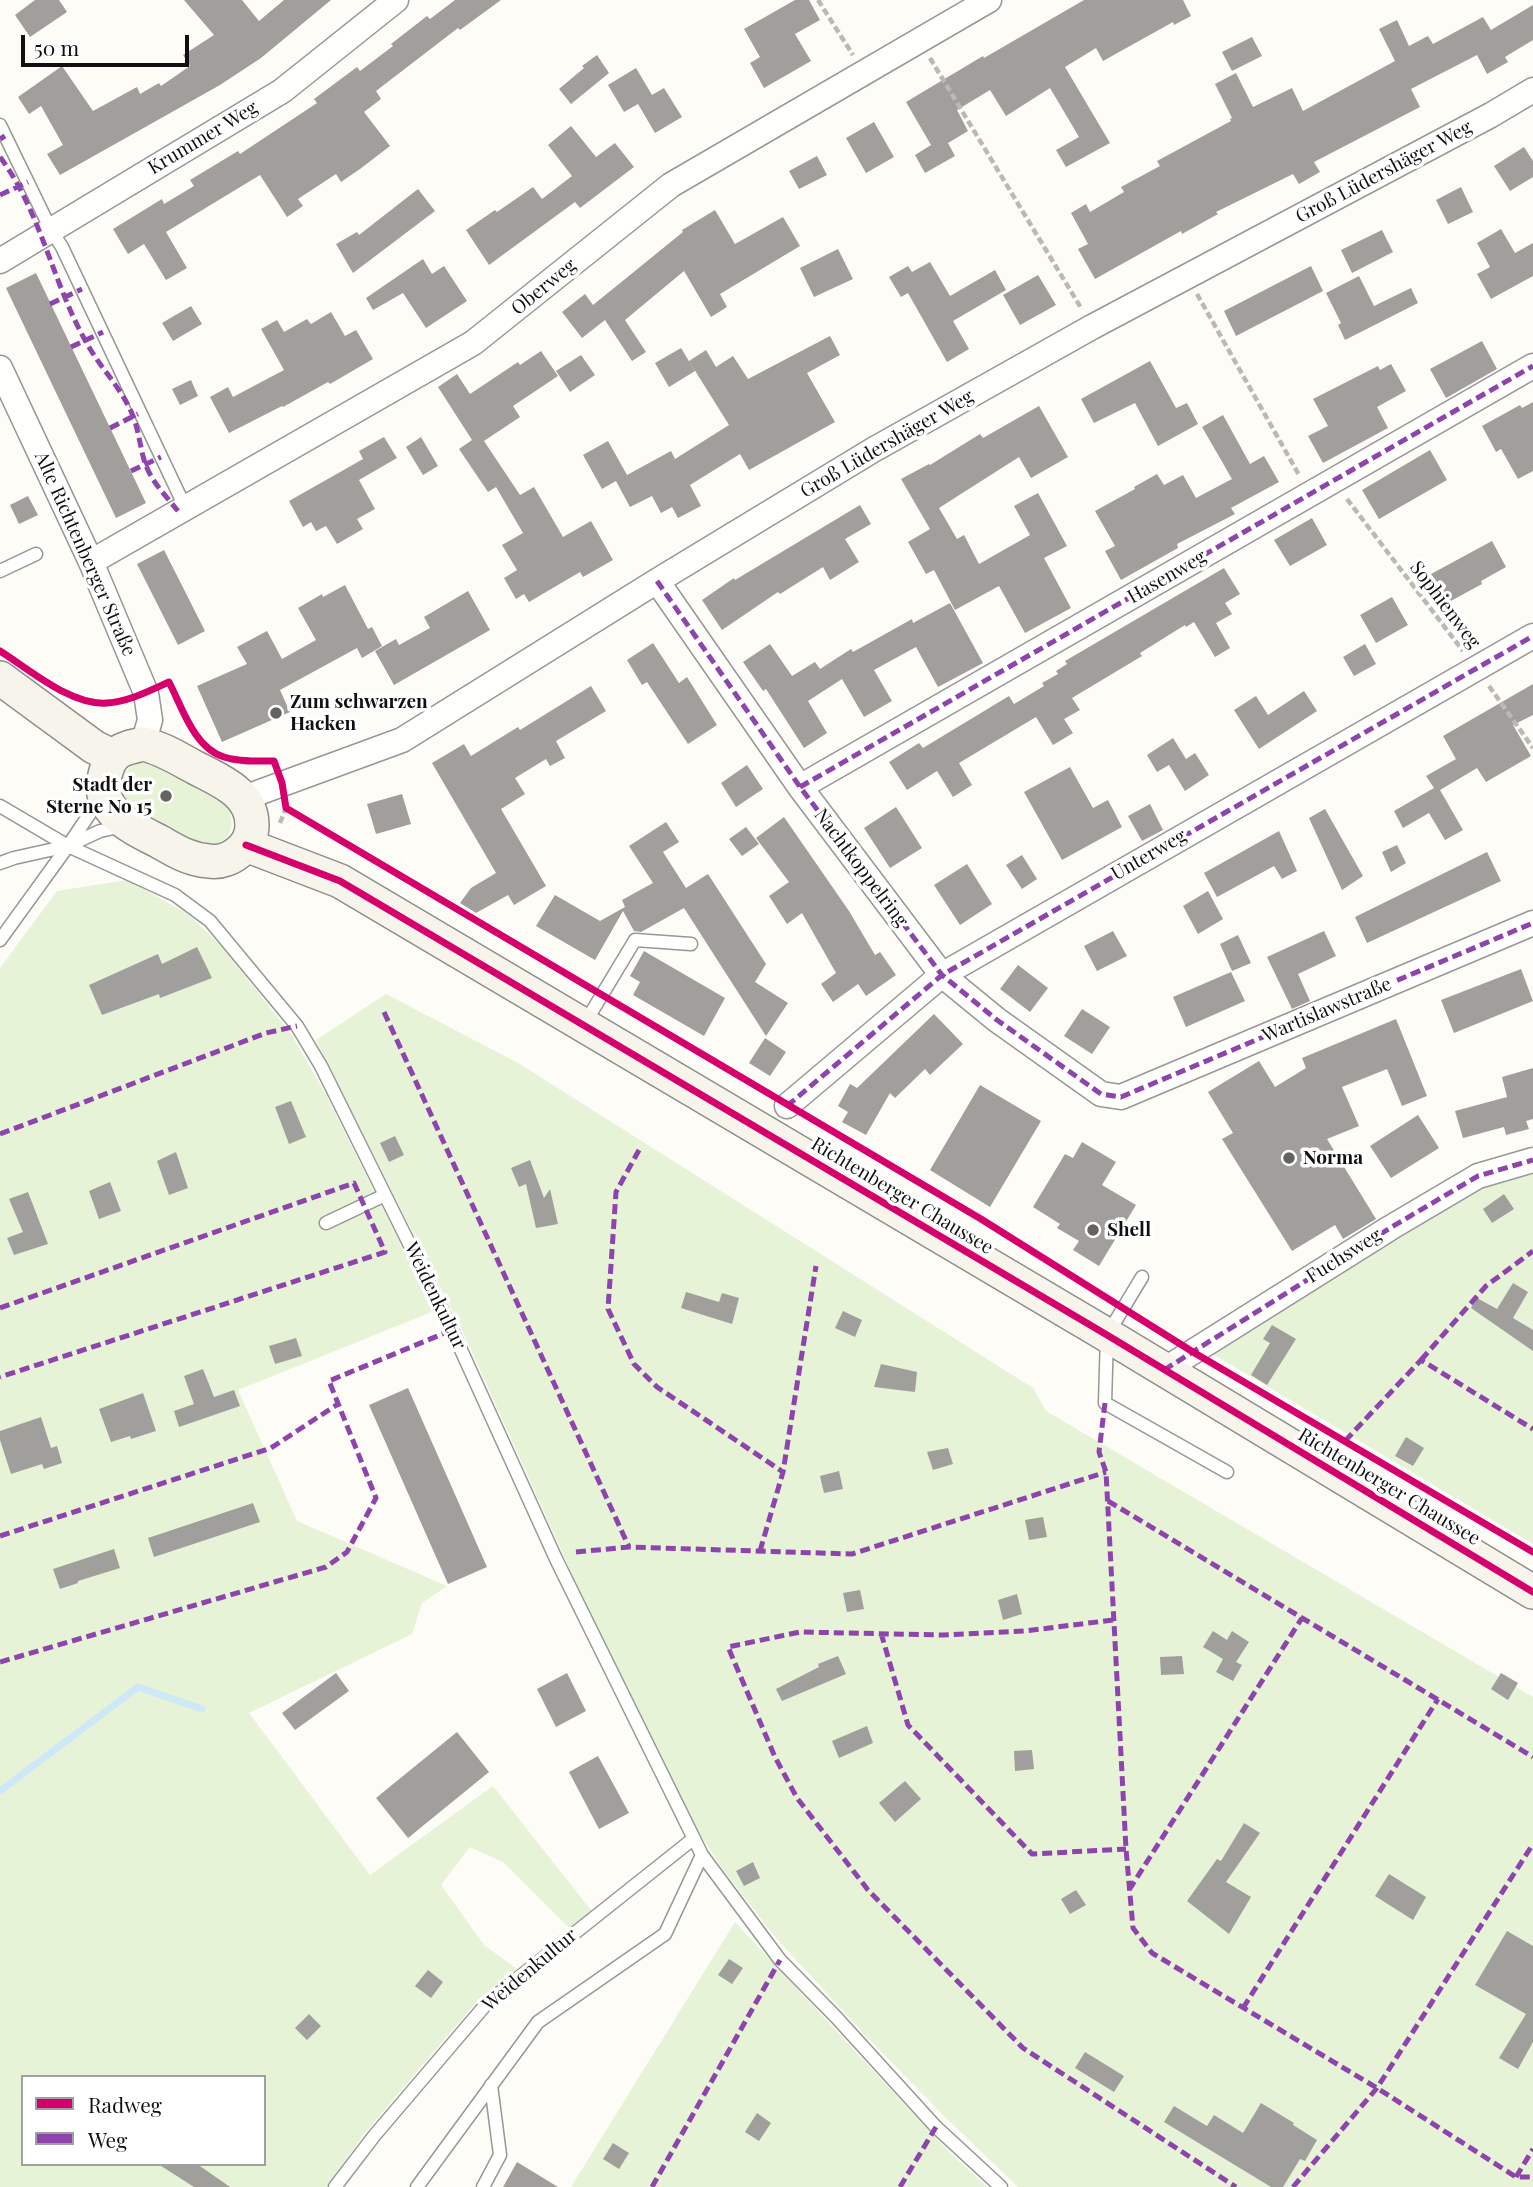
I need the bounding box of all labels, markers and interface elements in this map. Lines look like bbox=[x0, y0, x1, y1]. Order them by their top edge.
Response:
scale bar bbox=[24, 21, 192, 65]
text: 50 m bbox=[34, 33, 79, 61]
street label: Krummer Weg bbox=[144, 96, 262, 180]
street label: Groß Lüdershäger Weg bbox=[1292, 116, 1476, 228]
street label: Oberweg bbox=[507, 254, 581, 320]
street label: Groß Lüdershäger Weg bbox=[796, 385, 978, 503]
street label: Alte Richtenberger Straße bbox=[30, 448, 140, 660]
street label: Hasenweg bbox=[1124, 545, 1210, 609]
street label: Sophienweg bbox=[1405, 557, 1485, 653]
place label: Zum schwarzen Hacken bbox=[290, 691, 428, 735]
marker: Zum schwarzen Hacken bbox=[268, 705, 284, 721]
place label: Stadt der Sterne No 15 bbox=[46, 774, 152, 818]
marker: Stadt der Sterne No 15 bbox=[158, 788, 174, 804]
street label: Nachtkoppelring bbox=[809, 804, 913, 932]
street label: Unterweg bbox=[1107, 824, 1191, 886]
street label: Wartislawstraße bbox=[1259, 973, 1395, 1047]
street label: Richtenberger Chaussee bbox=[807, 1133, 997, 1259]
place label: Norma bbox=[1303, 1147, 1363, 1169]
marker: Norma bbox=[1281, 1150, 1297, 1166]
place label: Shell bbox=[1107, 1219, 1151, 1241]
marker: Shell bbox=[1085, 1222, 1101, 1238]
street label: Fuchsweg bbox=[1302, 1224, 1386, 1288]
street label: Weidenkultur bbox=[399, 1239, 471, 1353]
street label: Richtenberger Chaussee bbox=[1294, 1424, 1484, 1550]
street label: Weidenkultur bbox=[478, 1924, 582, 2016]
legend bbox=[21, 2075, 266, 2166]
text: Radweg bbox=[88, 2090, 162, 2118]
text: Weg bbox=[88, 2125, 127, 2153]

